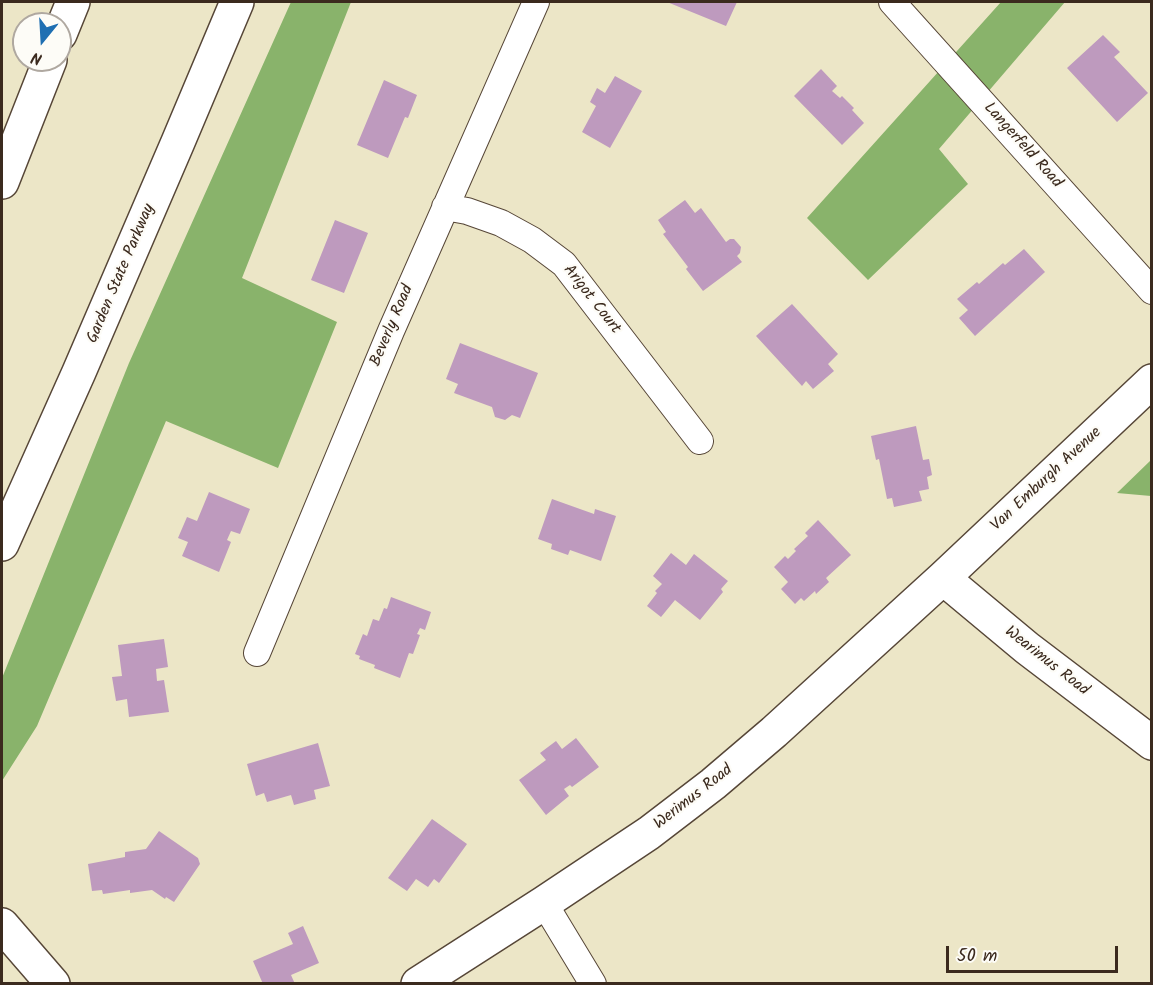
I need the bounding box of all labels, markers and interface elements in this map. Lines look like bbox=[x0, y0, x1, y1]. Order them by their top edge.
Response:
north arrow bbox=[12, 12, 72, 72]
text: N bbox=[28, 44, 46, 71]
street label: Langerfeld Road bbox=[979, 99, 1065, 193]
street label: Garden State Parkway bbox=[84, 201, 160, 347]
street label: Arigot Court bbox=[558, 262, 624, 338]
street label: Beverly Road bbox=[367, 282, 419, 370]
street label: Van Emburgh Avenue bbox=[988, 424, 1106, 536]
street label: Wearimus Road bbox=[1000, 623, 1092, 701]
street label: Werimus Road bbox=[651, 761, 737, 835]
scale bar bbox=[949, 934, 1122, 972]
text: 50 m bbox=[957, 942, 997, 971]

